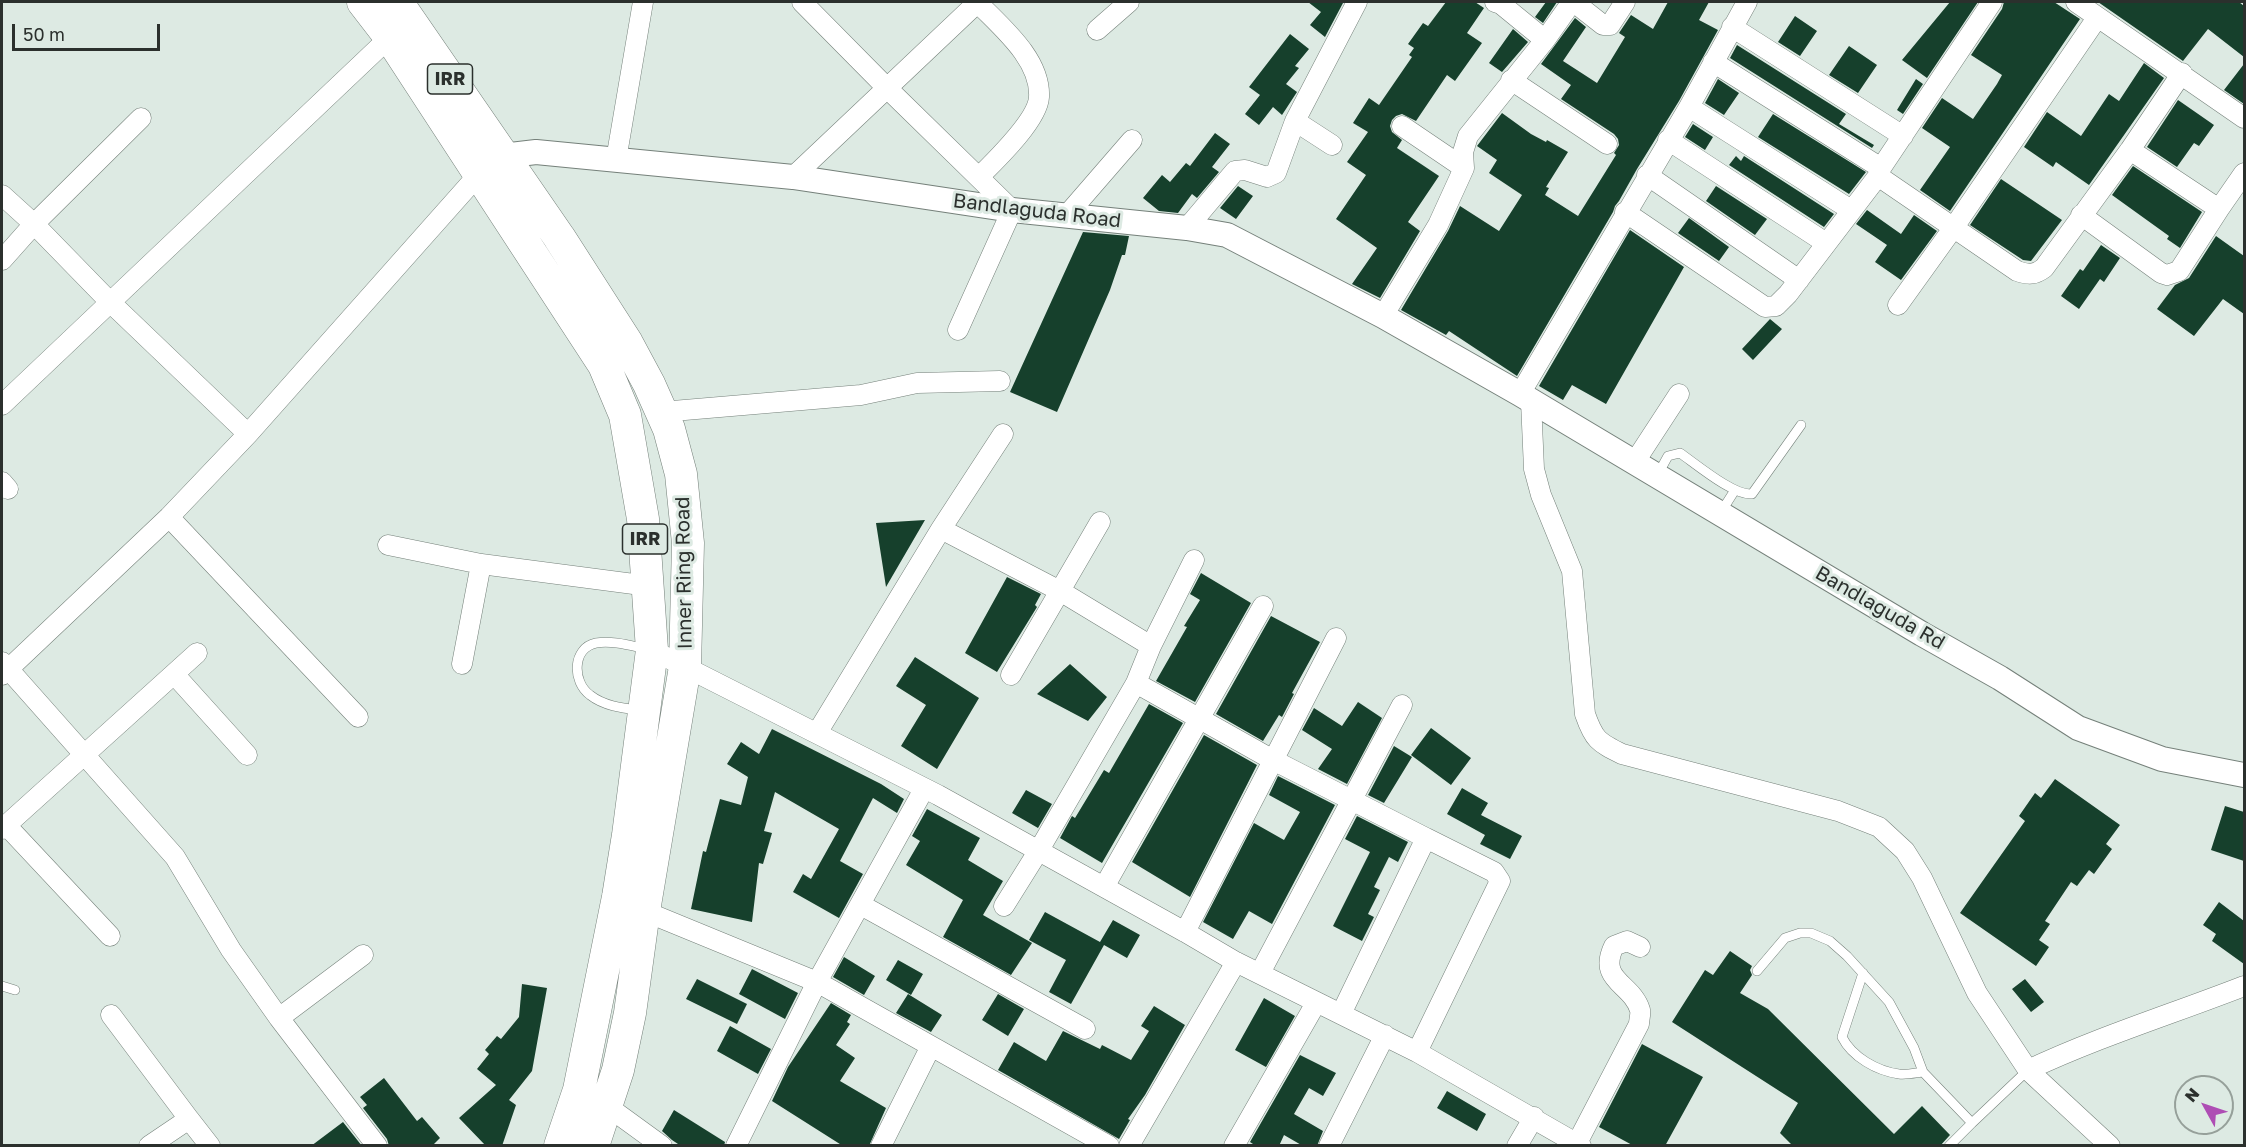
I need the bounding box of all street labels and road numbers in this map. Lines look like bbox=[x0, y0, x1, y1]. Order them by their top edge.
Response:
road number: IRR bbox=[428, 64, 472, 94]
street label: Bandlaguda Road bbox=[952, 189, 1122, 233]
street label: Inner Ring Road bbox=[671, 496, 697, 650]
road number: IRR bbox=[622, 524, 668, 554]
street label: Bandlaguda Rd bbox=[1811, 561, 1949, 655]

